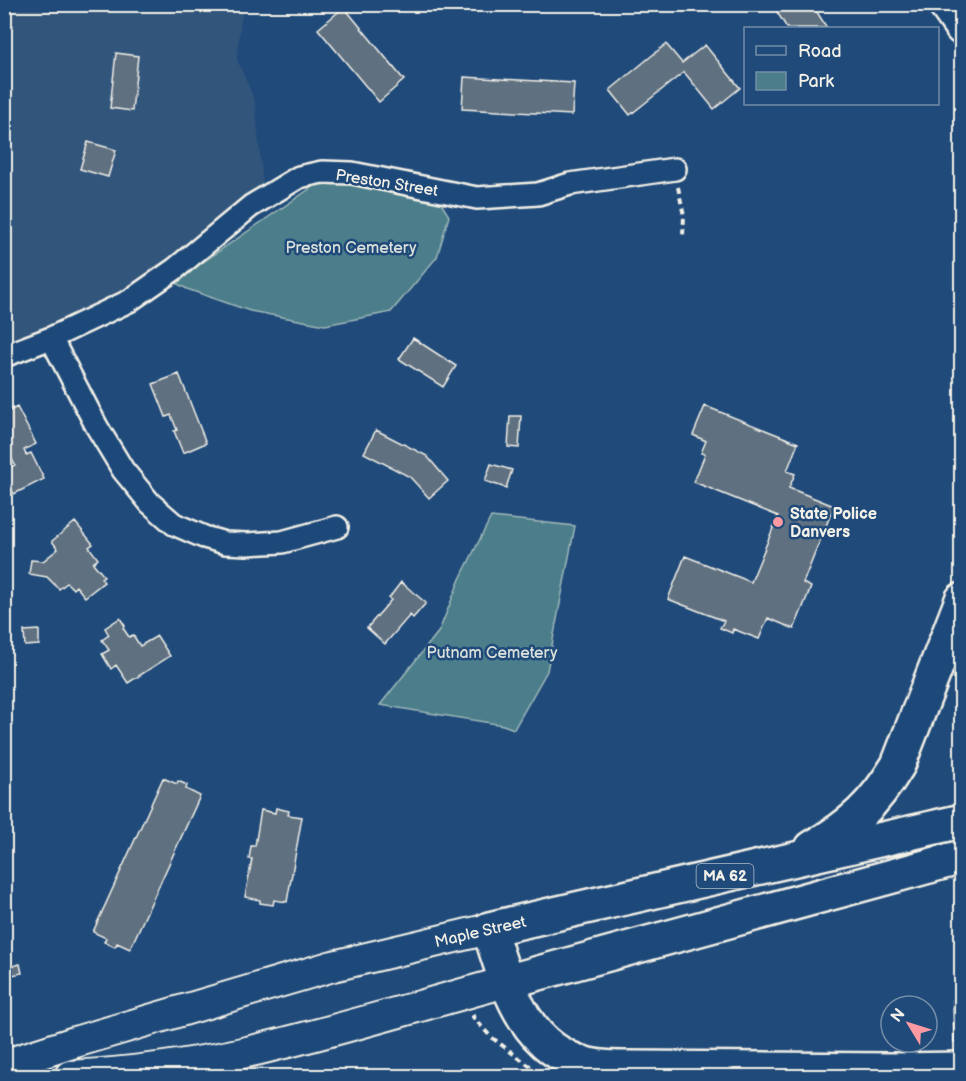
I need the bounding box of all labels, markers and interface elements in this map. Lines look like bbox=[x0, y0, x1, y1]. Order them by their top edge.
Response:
legend bbox=[744, 27, 939, 105]
text: Road bbox=[798, 41, 842, 62]
text: Park bbox=[798, 71, 834, 92]
street label: Preston Street bbox=[334, 166, 439, 201]
park label: Preston Cemetery bbox=[285, 239, 417, 258]
place label: State Police Danvers bbox=[790, 505, 877, 542]
marker: State Police Danvers bbox=[771, 515, 785, 529]
park label: Putnam Cemetery bbox=[427, 644, 558, 663]
road number: MA 62 bbox=[696, 864, 754, 888]
street label: Maple Street bbox=[433, 913, 528, 952]
north arrow bbox=[879, 994, 939, 1054]
text: N bbox=[887, 1005, 910, 1026]

